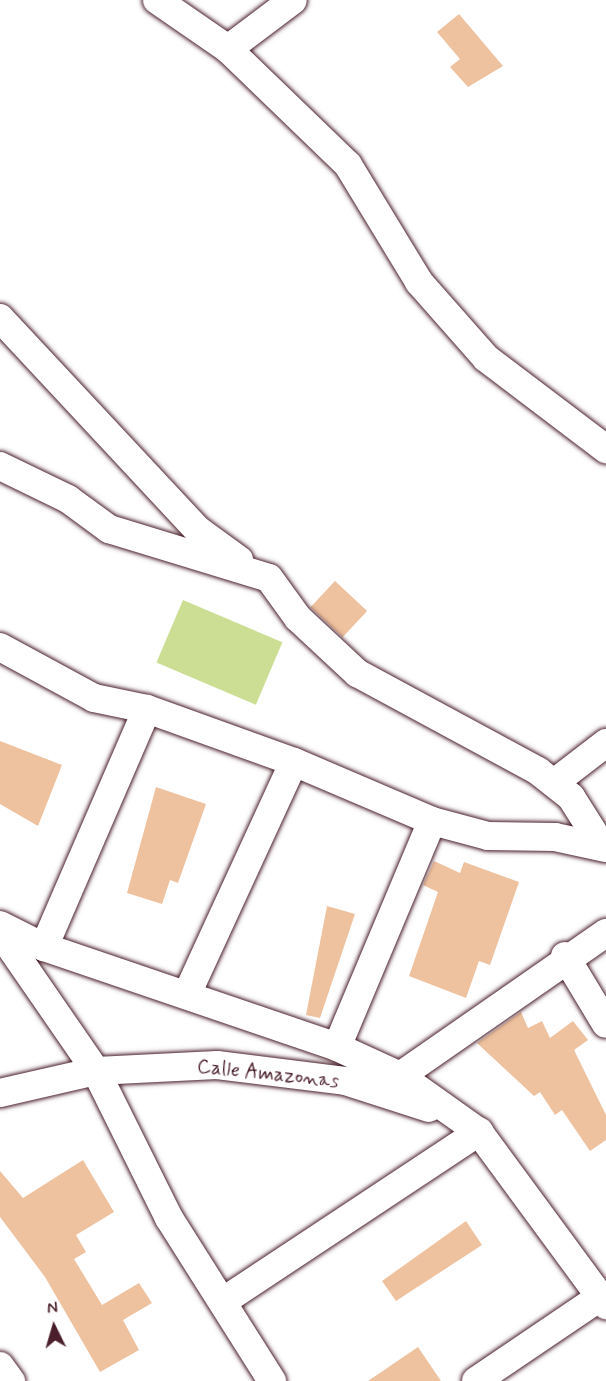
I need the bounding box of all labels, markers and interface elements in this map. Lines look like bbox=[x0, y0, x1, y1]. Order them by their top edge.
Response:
street label: Calle Amazonas bbox=[197, 1055, 339, 1093]
north arrow bbox=[24, 1297, 84, 1357]
text: N bbox=[46, 1298, 59, 1319]

